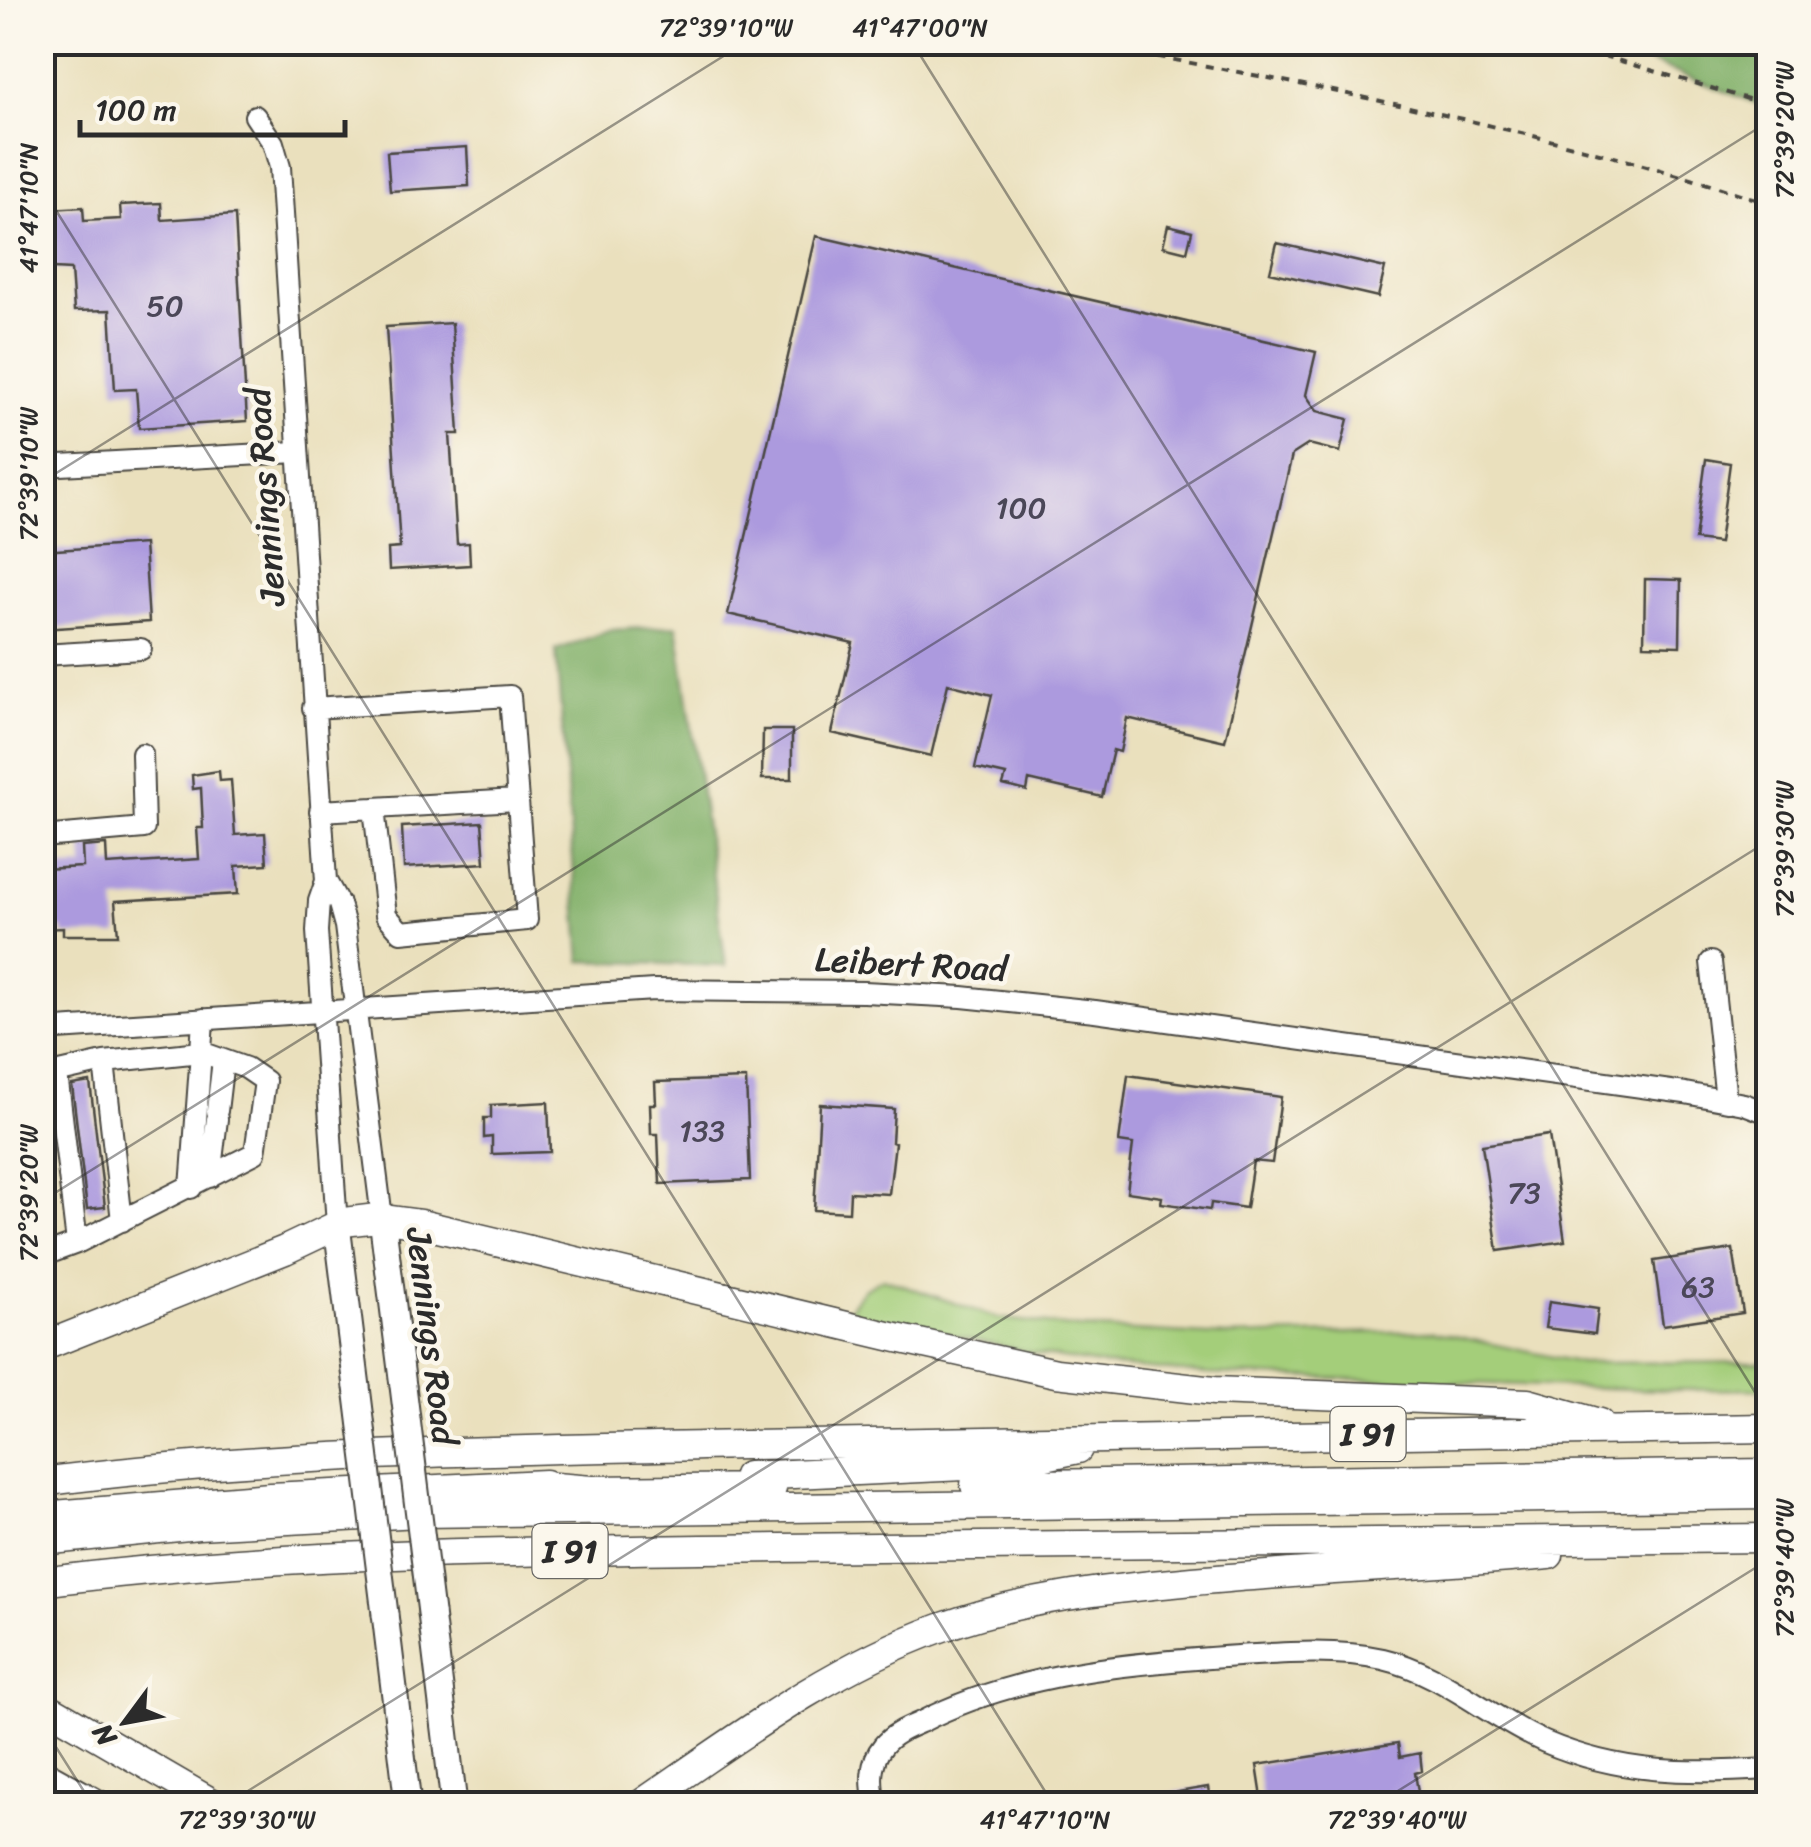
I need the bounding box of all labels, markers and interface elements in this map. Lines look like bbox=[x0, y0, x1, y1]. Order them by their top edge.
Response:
text: 72°39'10"W bbox=[659, 5, 794, 50]
text: 41°47'00"N bbox=[852, 5, 988, 50]
text: 72°39'20"W bbox=[1762, 60, 1807, 199]
scale bar bbox=[80, 75, 345, 137]
text: 100 m bbox=[95, 83, 177, 137]
text: 41°47'10"N bbox=[6, 142, 51, 273]
house number: 50 bbox=[146, 279, 184, 333]
street label: Jennings Road bbox=[226, 383, 304, 609]
text: 72°39'10"W bbox=[6, 406, 51, 541]
house number: 100 bbox=[996, 481, 1046, 535]
text: 72°39'30"W bbox=[1762, 780, 1807, 917]
street label: Leibert Road bbox=[813, 928, 1011, 1000]
house number: 133 bbox=[679, 1104, 725, 1158]
text: 72°39'20"W bbox=[6, 1123, 51, 1262]
house number: 73 bbox=[1507, 1166, 1541, 1220]
street label: Jennings Road bbox=[388, 1223, 476, 1451]
house number: 63 bbox=[1681, 1260, 1715, 1314]
road number: I 91 bbox=[1330, 1407, 1406, 1461]
text: 72°39'40"W bbox=[1762, 1498, 1807, 1637]
road number: I 91 bbox=[532, 1524, 608, 1578]
north arrow bbox=[75, 1672, 175, 1772]
text: N bbox=[78, 1713, 131, 1757]
text: 72°39'30"W bbox=[179, 1797, 316, 1842]
text: 41°47'10"N bbox=[980, 1797, 1111, 1842]
text: 72°39'40"W bbox=[1328, 1797, 1467, 1842]

